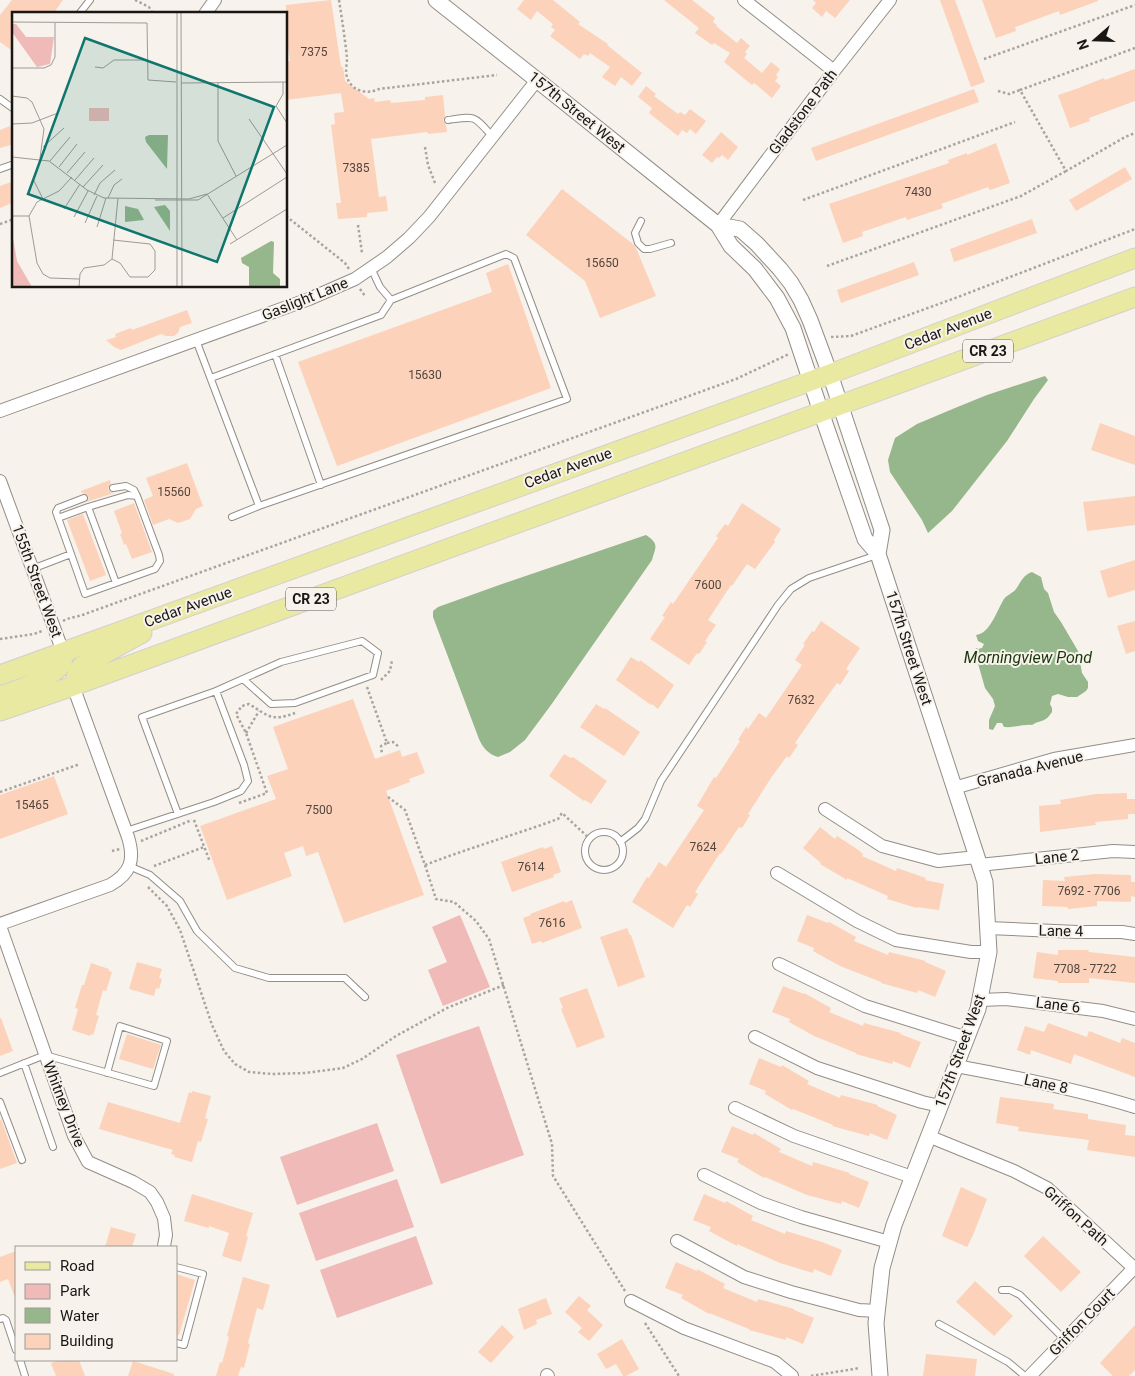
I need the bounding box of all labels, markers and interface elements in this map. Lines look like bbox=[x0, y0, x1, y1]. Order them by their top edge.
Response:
inset map bbox=[12, 12, 288, 288]
north arrow bbox=[1070, 15, 1120, 65]
text: N bbox=[1074, 37, 1092, 52]
house number: 7375 bbox=[301, 45, 328, 59]
street label: Gladstone Path bbox=[765, 66, 841, 158]
street label: 157th Street West bbox=[525, 68, 629, 157]
house number: 7385 bbox=[343, 161, 370, 175]
house number: 7430 bbox=[905, 185, 932, 199]
house number: 15650 bbox=[585, 256, 619, 270]
street label: Gaslight Lane bbox=[259, 274, 351, 324]
street label: Cedar Avenue bbox=[902, 304, 994, 354]
road number: CR 23 bbox=[963, 340, 1013, 362]
house number: 15630 bbox=[408, 368, 442, 382]
street label: Cedar Avenue bbox=[522, 444, 614, 492]
house number: 15560 bbox=[157, 485, 191, 499]
street label: 155th Street West bbox=[8, 522, 66, 640]
house number: 7600 bbox=[695, 578, 722, 592]
street label: Cedar Avenue bbox=[142, 583, 234, 631]
road number: CR 23 bbox=[286, 588, 336, 610]
street label: 157th Street West bbox=[882, 589, 936, 708]
water label: Morningview Pond bbox=[964, 648, 1092, 667]
house number: 7632 bbox=[788, 693, 815, 707]
street label: Granada Avenue bbox=[975, 747, 1085, 791]
house number: 15465 bbox=[15, 798, 49, 812]
house number: 7500 bbox=[306, 803, 333, 817]
house number: 7624 bbox=[690, 840, 717, 854]
street label: Lane 2 bbox=[1034, 846, 1080, 868]
house number: 7614 bbox=[518, 860, 545, 874]
house number: 7692 - 7706 bbox=[1057, 884, 1121, 898]
house number: 7616 bbox=[539, 916, 566, 930]
street label: Lane 4 bbox=[1039, 922, 1084, 940]
house number: 7708 - 7722 bbox=[1053, 962, 1117, 976]
street label: 157th Street West bbox=[931, 992, 989, 1110]
street label: Lane 6 bbox=[1035, 993, 1081, 1017]
street label: Whitney Drive bbox=[39, 1058, 89, 1150]
street label: Lane 8 bbox=[1022, 1071, 1070, 1097]
street label: Griffon Path bbox=[1040, 1182, 1112, 1250]
legend bbox=[15, 1246, 178, 1361]
text: Road bbox=[60, 1257, 94, 1275]
text: Park bbox=[60, 1282, 91, 1300]
street label: Griffon Court bbox=[1045, 1284, 1119, 1360]
text: Water bbox=[60, 1307, 99, 1325]
text: Building bbox=[60, 1332, 114, 1350]

